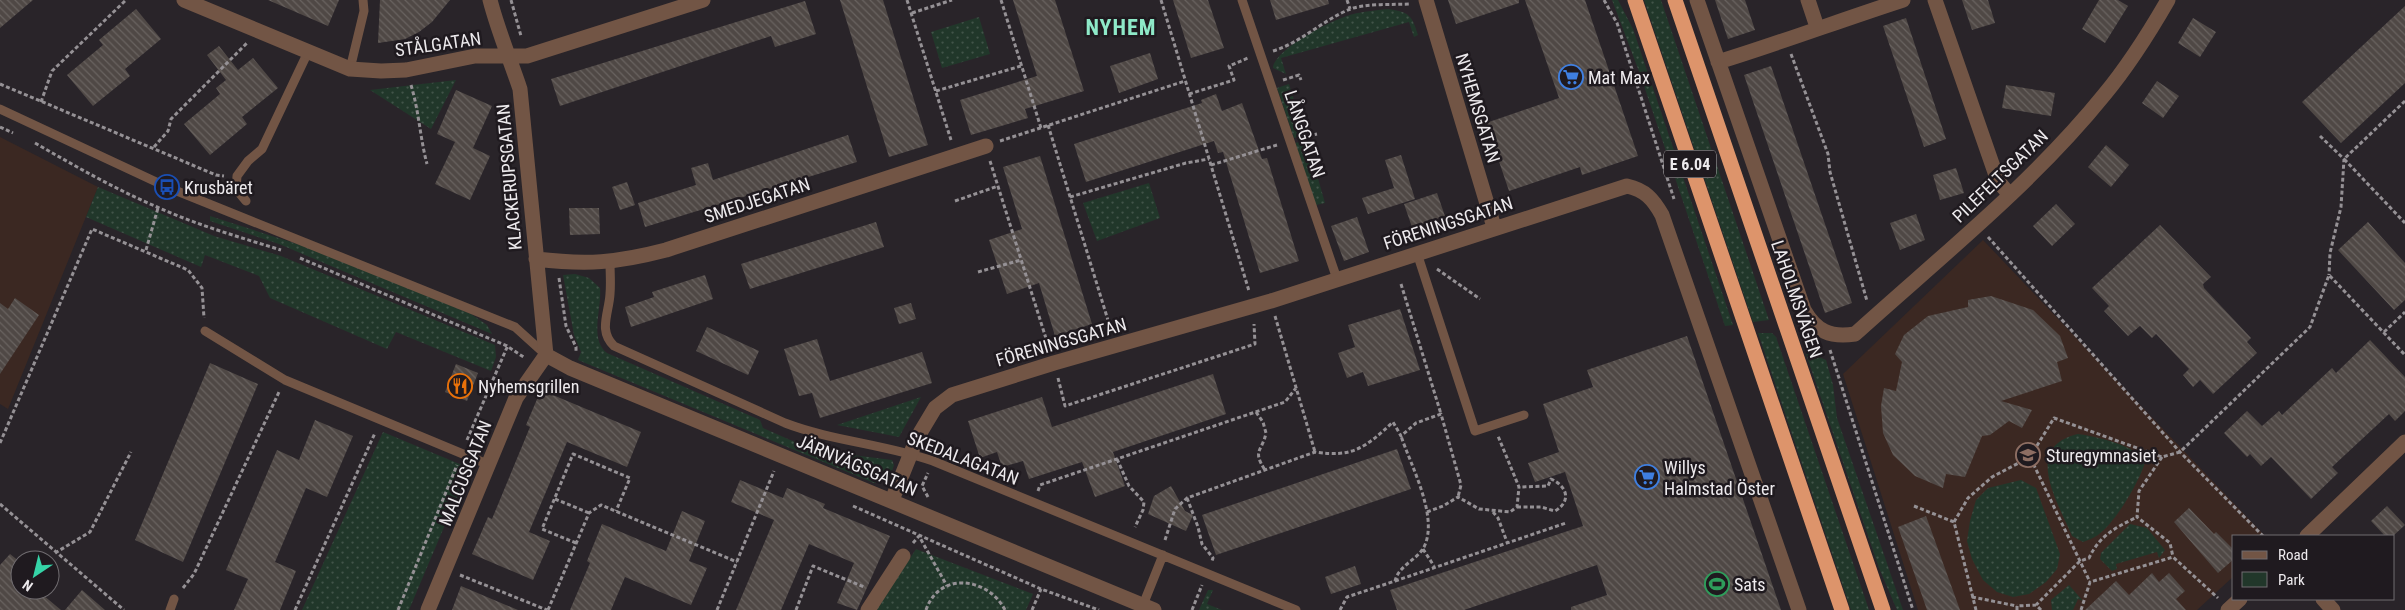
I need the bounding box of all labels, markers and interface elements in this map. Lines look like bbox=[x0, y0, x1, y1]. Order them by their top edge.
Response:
district label: NYHEM bbox=[1085, 15, 1157, 40]
street label: STÅLGATAN bbox=[394, 27, 482, 60]
street label: NYHEMSGATAN bbox=[1451, 51, 1505, 165]
supermarket icon: Mat Max bbox=[1558, 64, 1584, 90]
place label: Mat Max bbox=[1588, 67, 1650, 88]
street label: LÅNGGATAN bbox=[1280, 87, 1331, 180]
street label: KLACKERUPSGATAN bbox=[492, 103, 526, 251]
street label: PILEFELTSGATAN bbox=[1948, 125, 2052, 227]
road number: E 6.04 bbox=[1664, 150, 1716, 178]
street label: SMEDJEGATAN bbox=[701, 173, 813, 227]
bus stop icon: Krusbäret bbox=[154, 174, 180, 200]
place label: Krusbäret bbox=[184, 177, 253, 198]
street label: FÖRENINGSGATAN bbox=[1381, 192, 1515, 254]
street label: LAHOLMSVÄGEN bbox=[1767, 237, 1827, 361]
street label: FÖRENINGSGATAN bbox=[993, 313, 1129, 371]
restaurant icon: Nyhemsgrillen bbox=[447, 373, 473, 399]
place label: Nyhemsgrillen bbox=[478, 376, 579, 397]
street label: MALCUSGATAN bbox=[434, 417, 496, 529]
street label: SKEDALAGATAN bbox=[904, 427, 1022, 489]
street label: JÄRNVÄGSGATAN bbox=[793, 430, 921, 500]
school or university icon: Sturegymnasiet bbox=[2015, 442, 2041, 468]
place label: Sturegymnasiet bbox=[2046, 445, 2157, 466]
place label: Willys Halmstad Öster bbox=[1664, 457, 1775, 499]
supermarket icon: Willys Halmstad Öster bbox=[1634, 464, 1660, 490]
legend bbox=[2232, 535, 2395, 600]
text: Road bbox=[2278, 546, 2308, 564]
north arrow bbox=[10, 550, 60, 600]
sports icon: Sats bbox=[1704, 571, 1730, 597]
text: Park bbox=[2278, 571, 2305, 589]
place label: Sats bbox=[1734, 574, 1766, 595]
text: N bbox=[19, 577, 36, 595]

